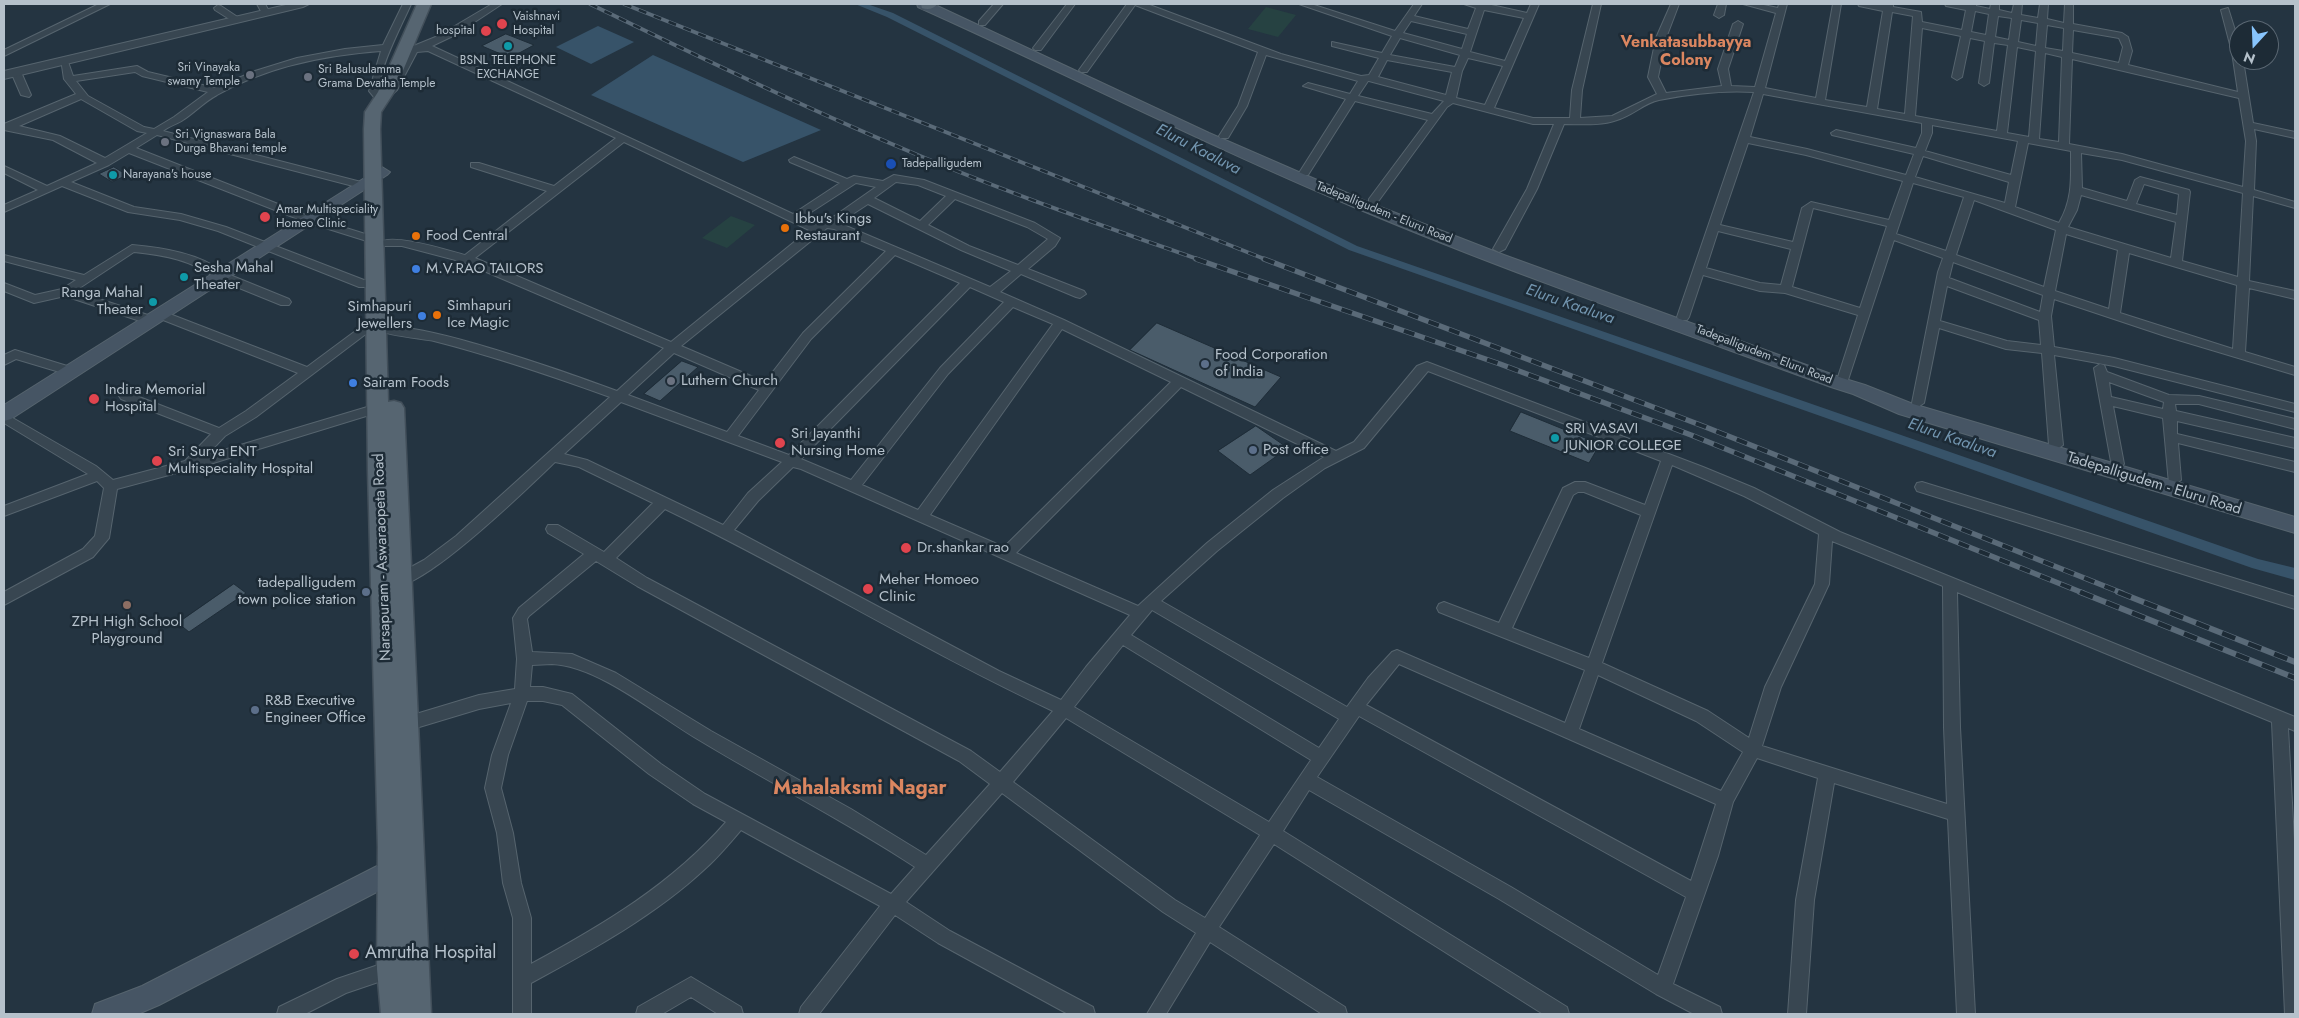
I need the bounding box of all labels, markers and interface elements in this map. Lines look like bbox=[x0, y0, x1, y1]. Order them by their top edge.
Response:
place label: Vaishnavi Hospital bbox=[513, 10, 560, 38]
marker: Vaishnavi Hospital bbox=[495, 17, 509, 31]
north arrow bbox=[2229, 20, 2279, 70]
place label: hospital bbox=[436, 24, 475, 38]
marker: hospital bbox=[479, 24, 493, 38]
district label: Venkatasubbayya Colony bbox=[1621, 33, 1751, 71]
marker: BSNL TELEPHONE EXCHANGE bbox=[502, 40, 514, 52]
text: N bbox=[2241, 47, 2258, 69]
place label: BSNL TELEPHONE EXCHANGE bbox=[460, 54, 556, 82]
place label: Sri Vinayaka swamy Temple bbox=[167, 61, 240, 89]
place label: Sri Balusulamma Grama Devatha Temple bbox=[318, 63, 435, 91]
marker: Sri Vinayaka swamy Temple bbox=[244, 69, 256, 81]
marker: Sri Balusulamma Grama Devatha Temple bbox=[302, 71, 314, 83]
water label: Eluru Kaaluva bbox=[1152, 120, 1244, 180]
place label: Sri Vignaswara Bala Durga Bhavani temple bbox=[175, 128, 287, 156]
marker: Sri Vignaswara Bala Durga Bhavani temple bbox=[159, 136, 171, 148]
marker: Tadepalligudem bbox=[884, 157, 898, 171]
place label: Tadepalligudem bbox=[902, 157, 982, 171]
place label: Narayana's house bbox=[123, 168, 211, 182]
marker: Narayana's house bbox=[107, 169, 119, 181]
street label: Tadepalligudem - Eluru Road bbox=[1314, 179, 1454, 247]
place label: Amar Multispeciality Homeo Clinic bbox=[276, 203, 378, 231]
marker: Amar Multispeciality Homeo Clinic bbox=[258, 210, 272, 224]
place label: Ibbu's Kings Restaurant bbox=[795, 210, 871, 245]
marker: Ibbu's Kings Restaurant bbox=[779, 222, 791, 234]
place label: Food Central bbox=[426, 227, 508, 245]
marker: Food Central bbox=[410, 230, 422, 242]
place label: Sesha Mahal Theater bbox=[194, 259, 273, 294]
place label: M.V.RAO TAILORS bbox=[426, 260, 544, 278]
marker: M.V.RAO TAILORS bbox=[410, 263, 422, 275]
marker: Sesha Mahal Theater bbox=[178, 271, 190, 283]
water label: Eluru Kaaluva bbox=[1523, 281, 1617, 329]
place label: Ranga Mahal Theater bbox=[61, 284, 143, 319]
marker: Ranga Mahal Theater bbox=[147, 296, 159, 308]
place label: Simhapuri Ice Magic bbox=[447, 297, 511, 332]
place label: Simhapuri Jewellers bbox=[348, 298, 412, 333]
marker: Simhapuri Ice Magic bbox=[431, 309, 443, 321]
marker: Simhapuri Jewellers bbox=[416, 310, 428, 322]
street label: Tadepalligudem - Eluru Road bbox=[1694, 322, 1834, 388]
place label: Food Corporation of India bbox=[1215, 346, 1328, 381]
marker: Food Corporation of India bbox=[1199, 358, 1211, 370]
place label: Luthern Church bbox=[681, 372, 778, 390]
place label: Sairam Foods bbox=[363, 374, 449, 392]
marker: Luthern Church bbox=[665, 375, 677, 387]
marker: Sairam Foods bbox=[347, 377, 359, 389]
place label: Indira Memorial Hospital bbox=[105, 381, 205, 416]
marker: Indira Memorial Hospital bbox=[87, 392, 101, 406]
water label: Eluru Kaaluva bbox=[1905, 415, 1999, 463]
place label: SRI VASAVI JUNIOR COLLEGE bbox=[1565, 420, 1682, 455]
place label: Sri Jayanthi Nursing Home bbox=[791, 425, 885, 460]
marker: SRI VASAVI JUNIOR COLLEGE bbox=[1549, 432, 1561, 444]
marker: Sri Jayanthi Nursing Home bbox=[773, 436, 787, 450]
place label: Post office bbox=[1263, 441, 1329, 459]
place label: Sri Surya ENT Multispeciality Hospital bbox=[168, 443, 313, 478]
marker: Post office bbox=[1247, 444, 1259, 456]
street label: Tadepalligudem - Eluru Road bbox=[2065, 449, 2243, 519]
street label: Narsapuram - Aswaraopeta Road bbox=[370, 453, 396, 661]
marker: Sri Surya ENT Multispeciality Hospital bbox=[150, 454, 164, 468]
place label: Dr.shankar rao bbox=[917, 539, 1009, 557]
marker: Dr.shankar rao bbox=[899, 541, 913, 555]
place label: Meher Homoeo Clinic bbox=[879, 571, 979, 606]
place label: tadepalligudem town police station bbox=[238, 574, 356, 609]
marker: Meher Homoeo Clinic bbox=[861, 582, 875, 596]
marker: tadepalligudem town police station bbox=[360, 586, 372, 598]
marker: ZPH High School Playground bbox=[121, 599, 133, 611]
place label: ZPH High School Playground bbox=[72, 613, 182, 648]
place label: R&B Executive Engineer Office bbox=[265, 692, 366, 727]
marker: R&B Executive Engineer Office bbox=[249, 704, 261, 716]
district label: Mahalaksmi Nagar bbox=[773, 777, 947, 801]
place label: Amrutha Hospital bbox=[365, 943, 496, 965]
marker: Amrutha Hospital bbox=[347, 947, 361, 961]

